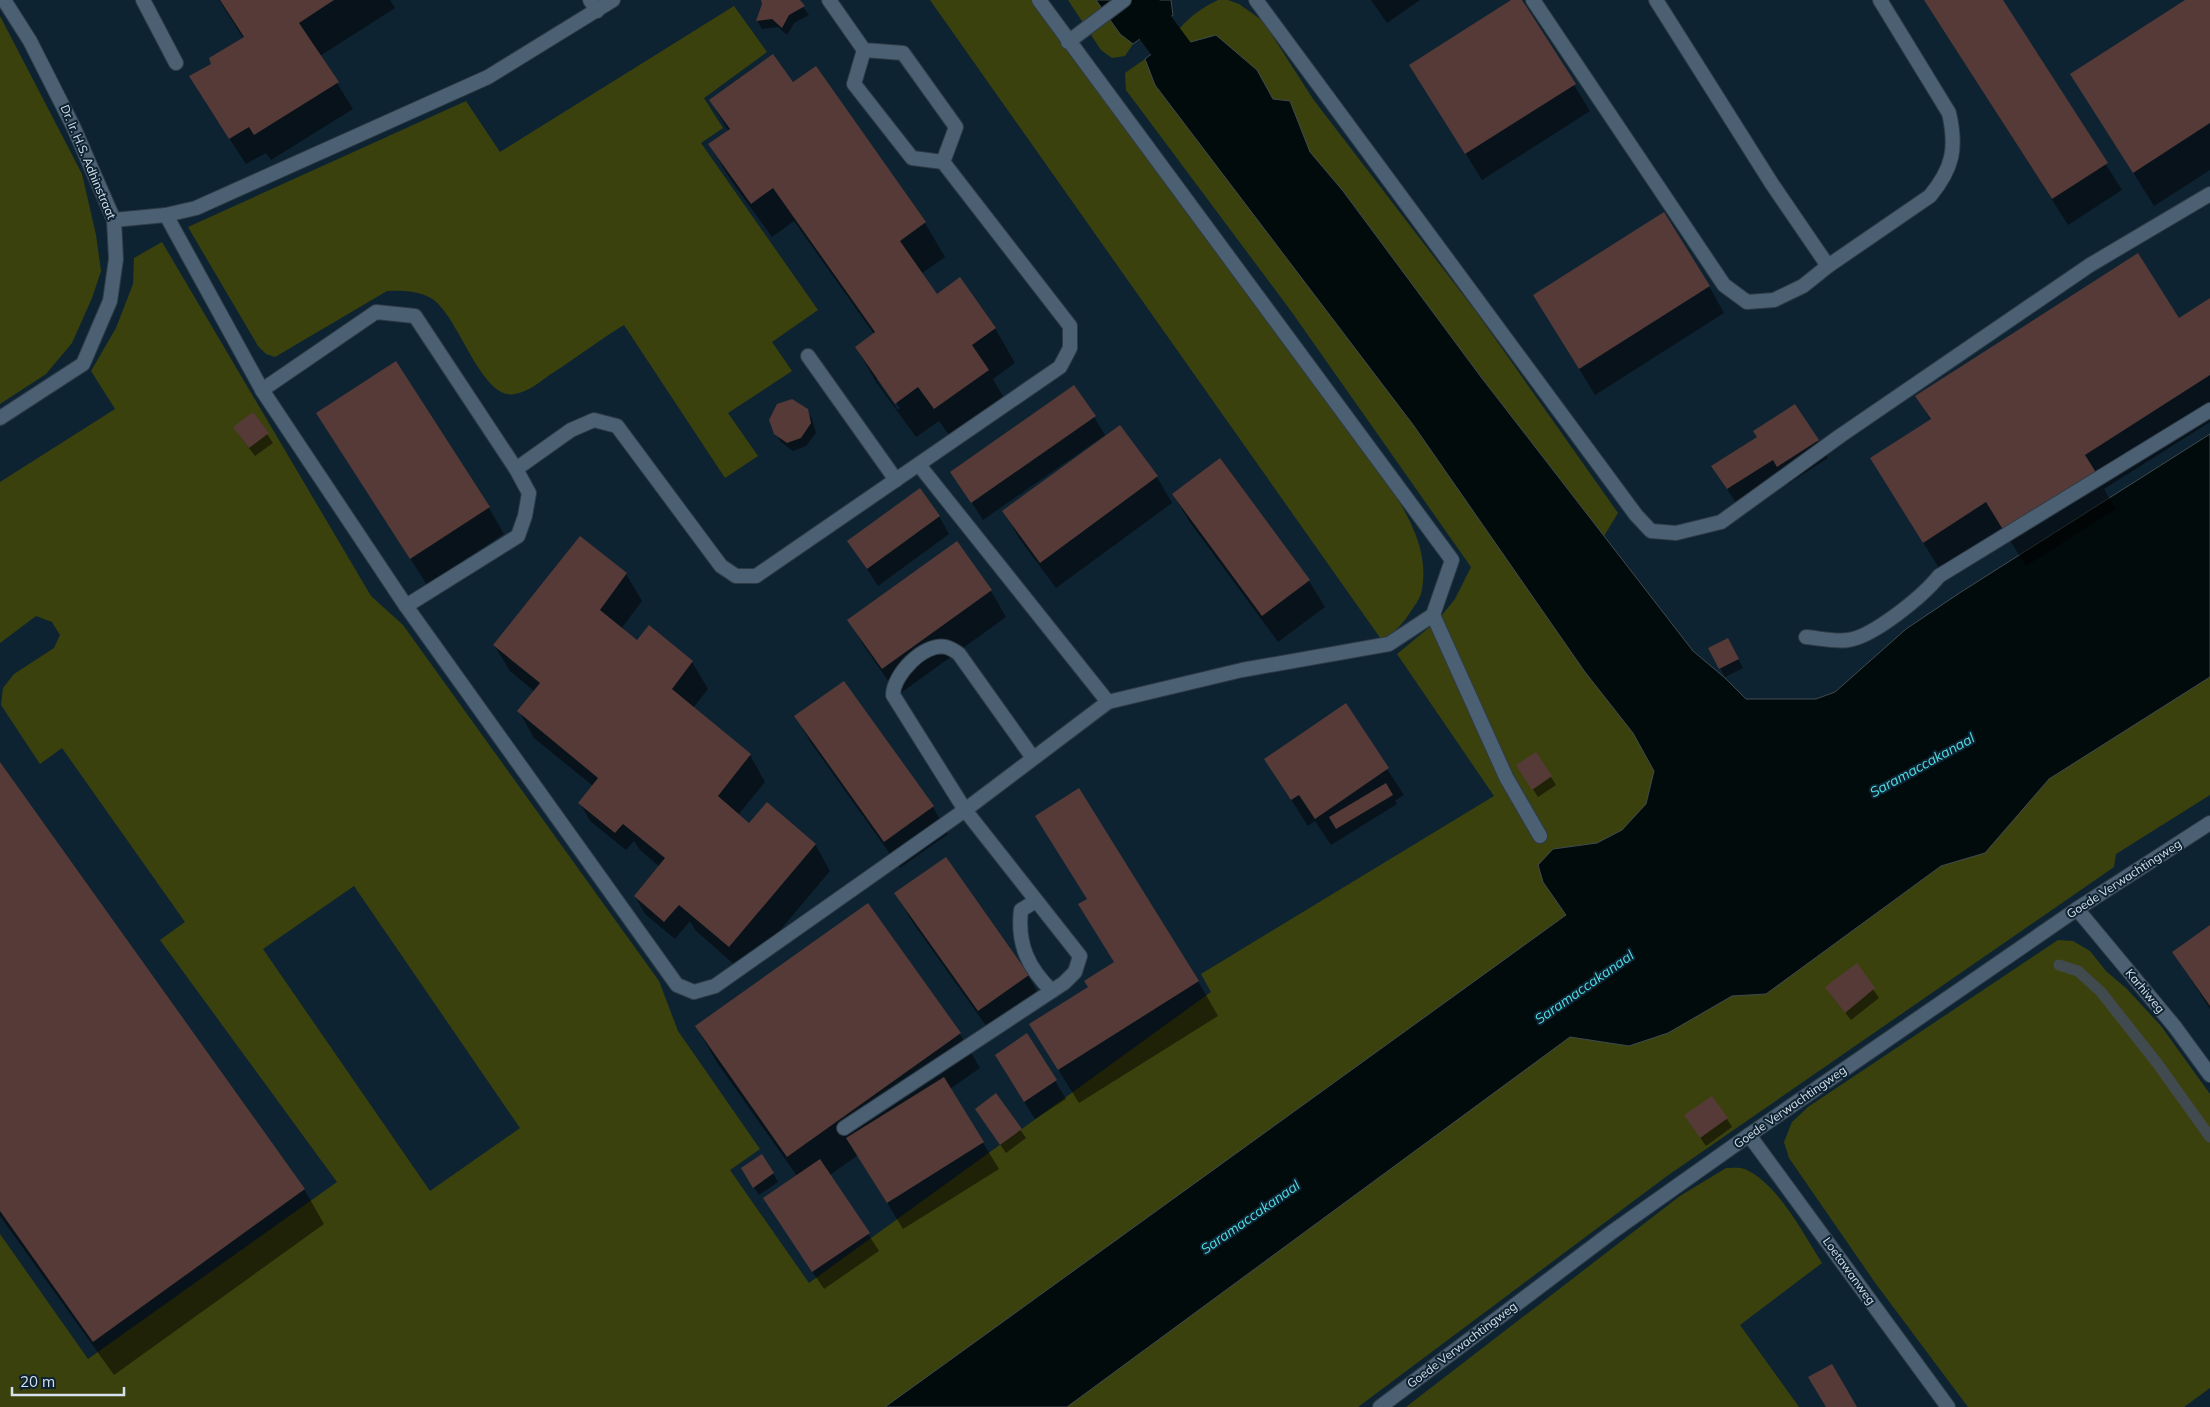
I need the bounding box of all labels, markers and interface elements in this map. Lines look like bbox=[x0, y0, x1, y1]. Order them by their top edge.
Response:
street label: Dr. Ir. H.S. Adhinstraat bbox=[57, 102, 119, 221]
water label: Saramaccakanaal bbox=[1866, 728, 1978, 801]
street label: Goede Verwachtingweg bbox=[2064, 836, 2184, 921]
water label: Saramaccakanaal bbox=[1531, 946, 1638, 1028]
street label: Karhiweg bbox=[2123, 965, 2168, 1016]
street label: Goede Verwachtingweg bbox=[1731, 1062, 1849, 1151]
water label: Saramaccakanaal bbox=[1197, 1176, 1304, 1258]
street label: Loetawanweg bbox=[1820, 1234, 1879, 1307]
street label: Goede Verwachtingweg bbox=[1404, 1298, 1520, 1391]
scale bar bbox=[12, 1364, 125, 1396]
text: 20 m bbox=[20, 1372, 55, 1391]

